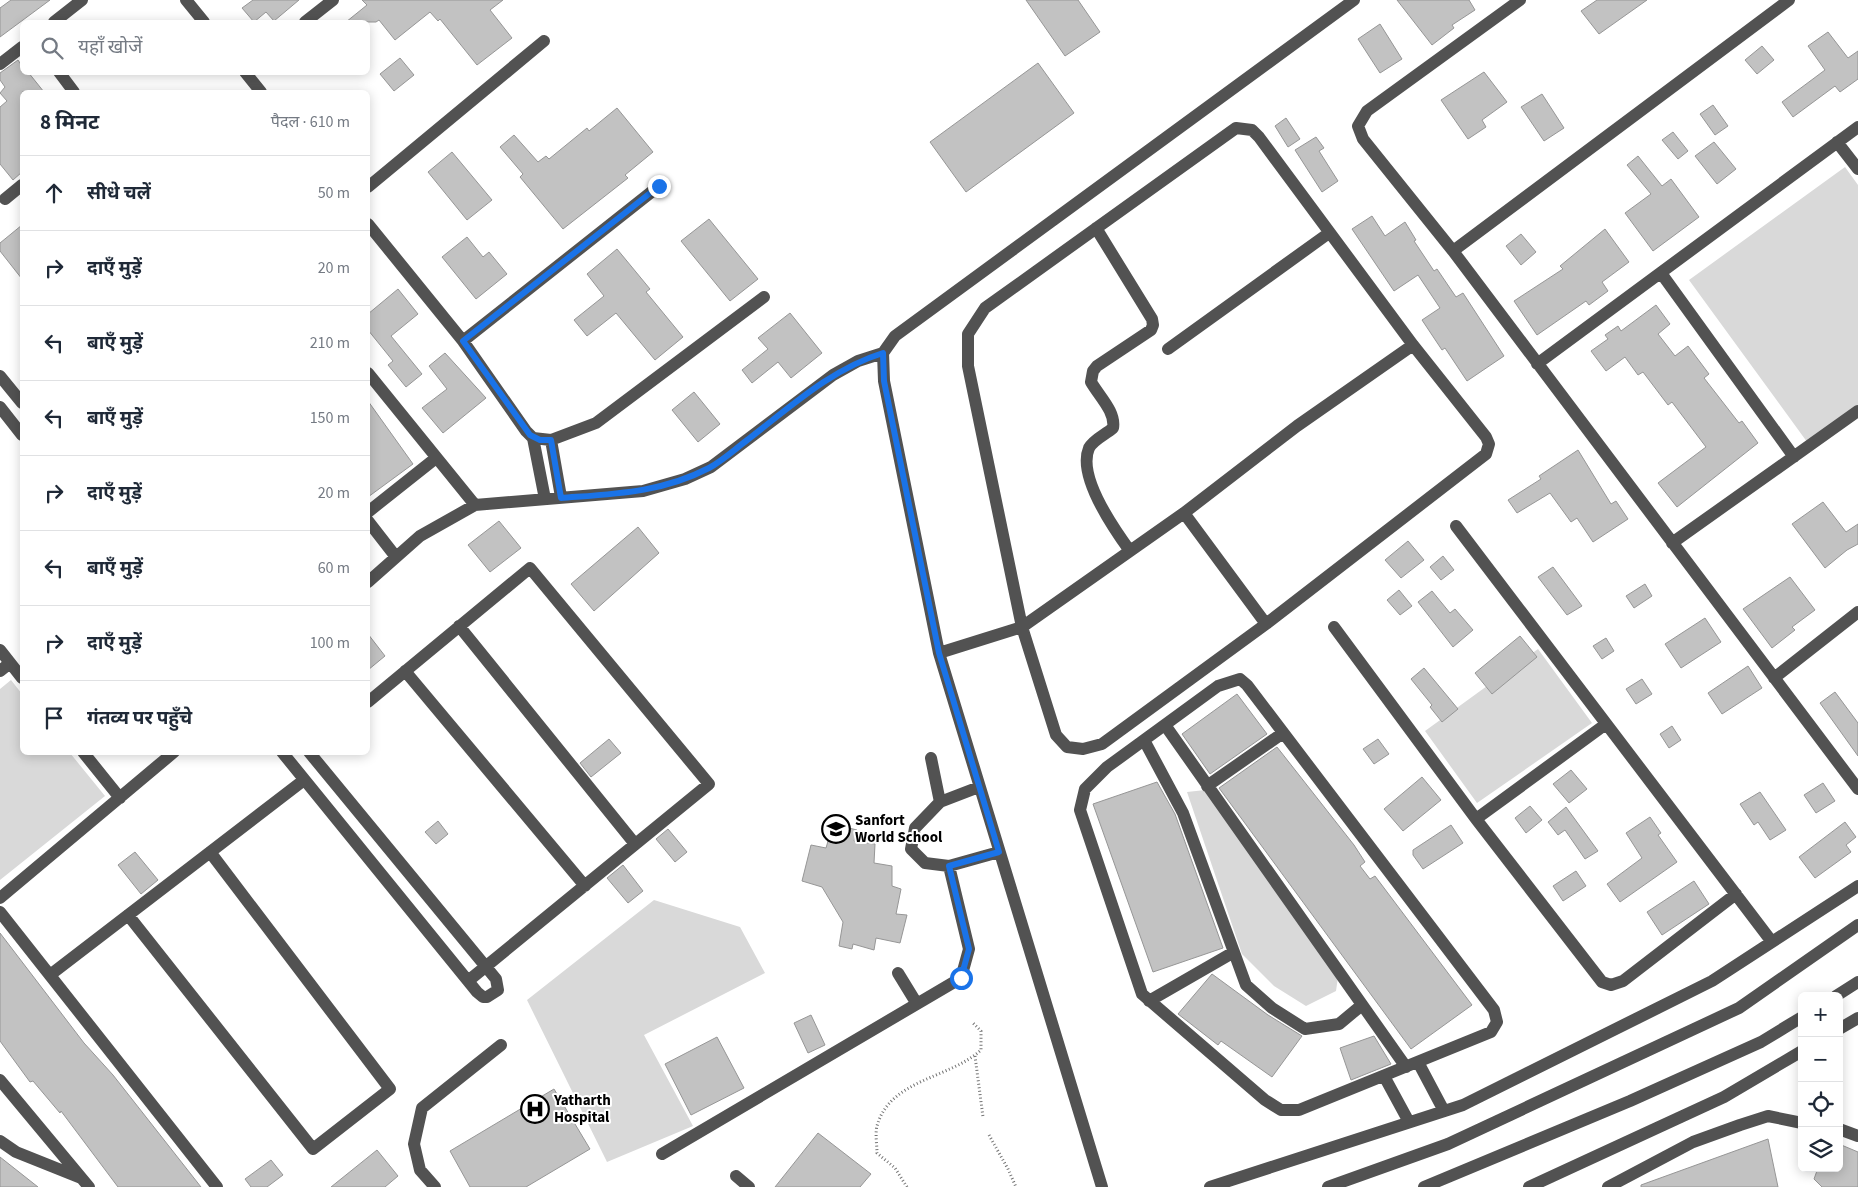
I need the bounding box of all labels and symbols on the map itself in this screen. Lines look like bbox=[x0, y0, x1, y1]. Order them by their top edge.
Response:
route end bbox=[648, 175, 671, 198]
place label: Sanfort World School bbox=[855, 810, 943, 848]
school or university icon: Sanfort World School bbox=[821, 814, 851, 844]
route start bbox=[950, 967, 973, 990]
place label: Yatharth Hospital bbox=[553, 1090, 611, 1128]
hospital icon: Yatharth Hospital bbox=[520, 1094, 550, 1124]

